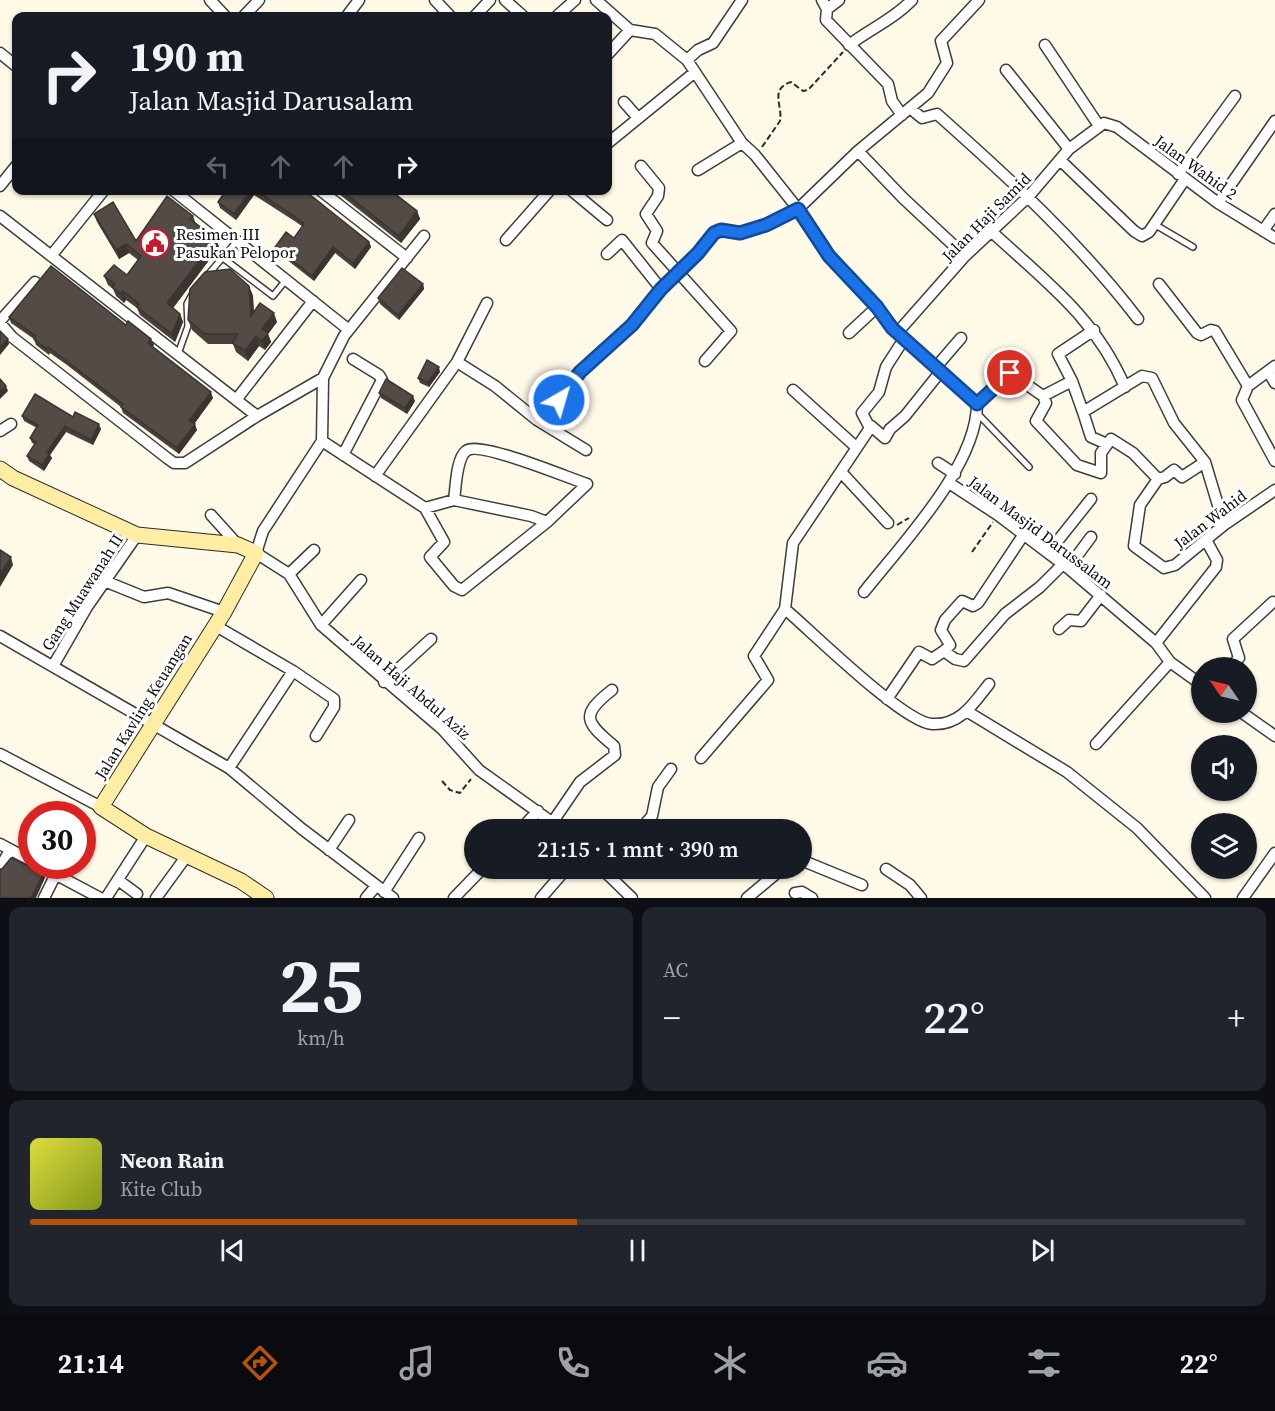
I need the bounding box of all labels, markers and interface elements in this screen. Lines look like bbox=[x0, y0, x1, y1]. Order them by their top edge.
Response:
text: 190 m bbox=[129, 27, 244, 85]
icon: right bbox=[30, 36, 108, 114]
text: Jalan Masjid Darusalam bbox=[129, 82, 414, 119]
street label: Jalan Wahid 2 bbox=[1150, 129, 1242, 204]
icon: left bbox=[201, 150, 234, 183]
icon: ahead bbox=[264, 150, 297, 183]
icon: ahead bbox=[327, 150, 360, 183]
icon: right bbox=[390, 150, 423, 183]
street label: Jalan Haji Samid bbox=[936, 168, 1035, 267]
place label: Resimen III Pasukan Pelopor bbox=[176, 223, 296, 263]
public building icon: Resimen III Pasukan Pelopor bbox=[139, 227, 171, 259]
pin bbox=[984, 347, 1035, 398]
icon: arrive bbox=[993, 356, 1026, 389]
position arrow bbox=[527, 368, 591, 432]
street label: Jalan Masjid Darussalam bbox=[963, 470, 1118, 594]
street label: Jalan Wahid bbox=[1169, 485, 1251, 554]
street label: Gang Muawanah II bbox=[36, 529, 128, 655]
street label: Jalan Kavling Keuangan bbox=[88, 628, 197, 784]
street label: Jalan Haji Abdul Aziz bbox=[348, 629, 476, 744]
north arrow bbox=[1191, 657, 1257, 723]
map controls bbox=[1191, 657, 1257, 879]
button: sound bbox=[1191, 735, 1257, 801]
speed limit sign: 30 bbox=[18, 801, 96, 879]
button: layers bbox=[1191, 813, 1257, 879]
text: 21:15 · 1 mnt · 390 m bbox=[537, 834, 739, 864]
text: 25 bbox=[279, 931, 363, 1038]
text: AC bbox=[663, 956, 688, 984]
text: 22° bbox=[923, 986, 985, 1048]
text: − bbox=[663, 995, 681, 1040]
text: + bbox=[1228, 995, 1245, 1040]
text: km/h bbox=[297, 1024, 345, 1052]
text: Neon Rain bbox=[120, 1145, 224, 1175]
text: Kite Club bbox=[120, 1175, 202, 1203]
icon: previous bbox=[216, 1234, 249, 1267]
icon: pause bbox=[621, 1234, 654, 1267]
icon: next bbox=[1026, 1234, 1059, 1267]
icon: directions bbox=[239, 1342, 281, 1384]
icon: music bbox=[396, 1342, 438, 1384]
icon: phone bbox=[552, 1342, 594, 1384]
icon: climate bbox=[709, 1342, 751, 1384]
icon: car bbox=[866, 1342, 908, 1384]
icon: filters bbox=[1023, 1342, 1065, 1384]
text: 21:14 bbox=[57, 1345, 124, 1382]
text: 22° bbox=[1179, 1345, 1218, 1382]

